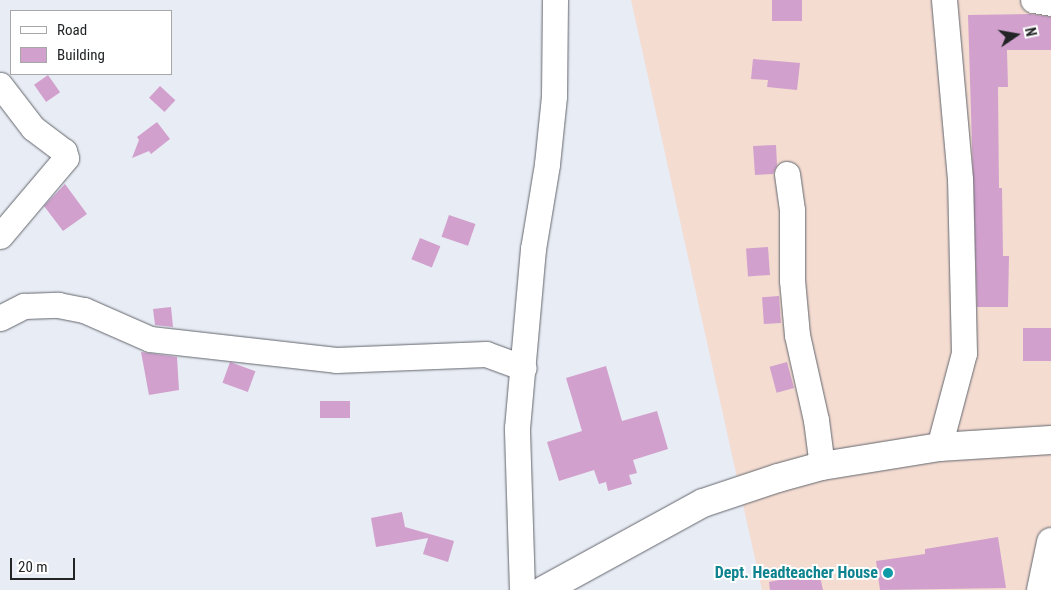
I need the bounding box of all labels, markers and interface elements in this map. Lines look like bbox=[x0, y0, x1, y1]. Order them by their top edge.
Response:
legend bbox=[10, 10, 172, 75]
north arrow bbox=[991, 10, 1041, 60]
text: Road bbox=[57, 21, 87, 39]
text: N bbox=[1022, 26, 1039, 38]
text: Building bbox=[57, 46, 105, 64]
scale bar bbox=[12, 548, 78, 580]
text: 20 m bbox=[18, 558, 48, 576]
place label: Dept. Headteacher House bbox=[715, 563, 878, 583]
marker: Dept. Headteacher House bbox=[882, 567, 894, 579]

